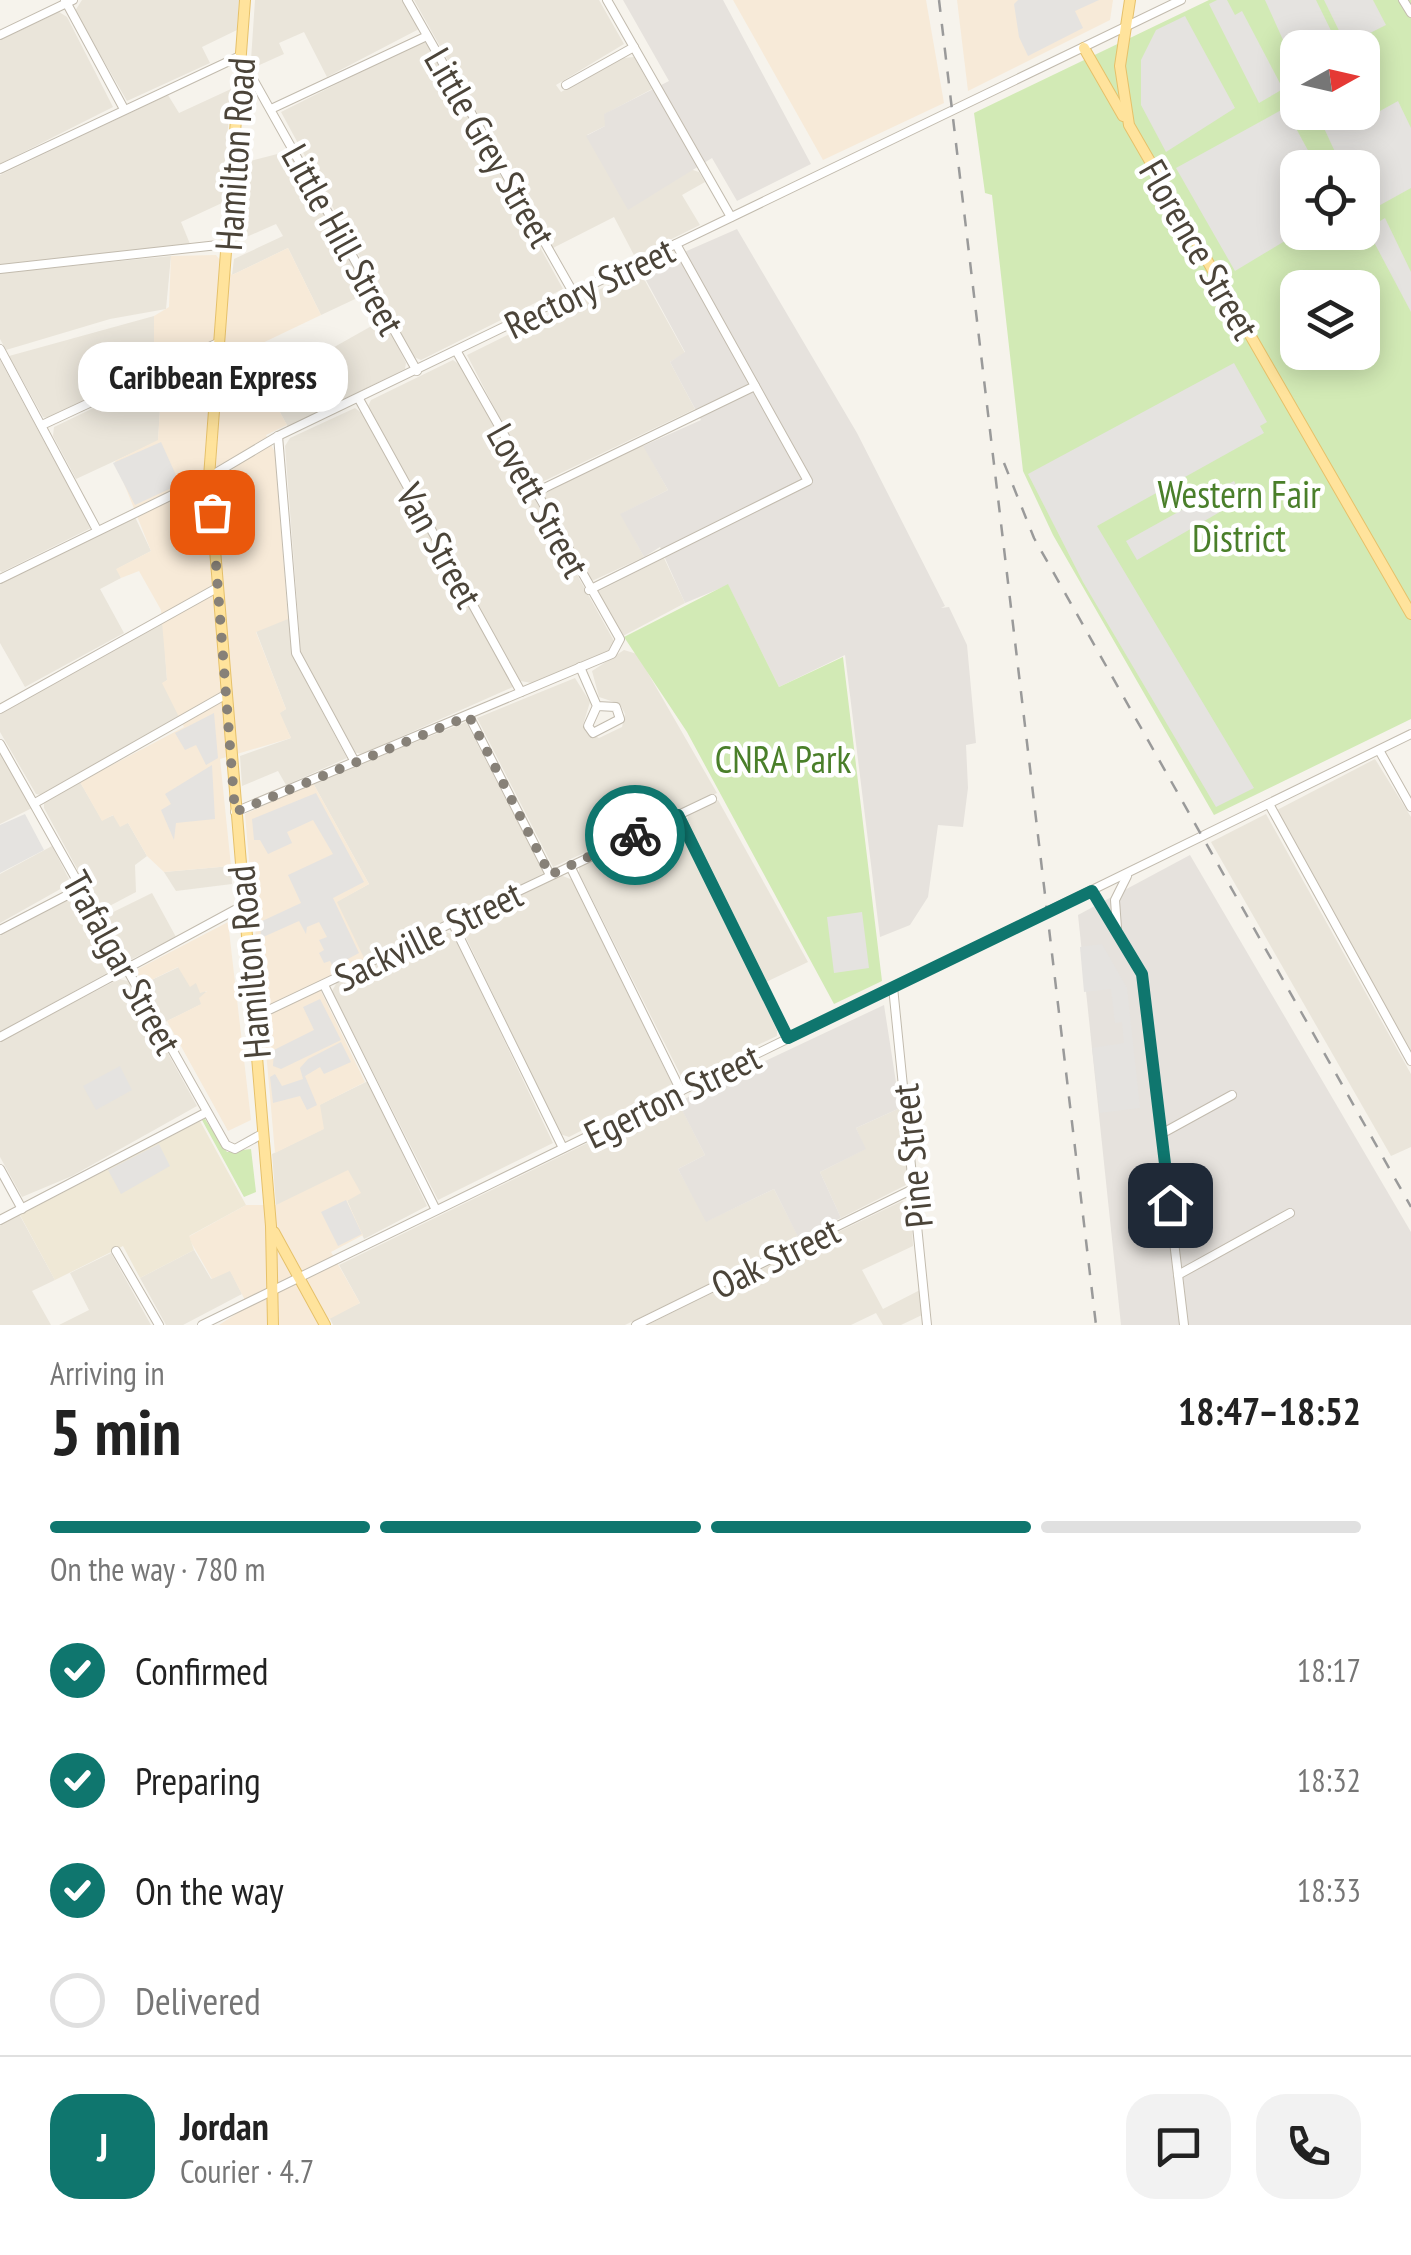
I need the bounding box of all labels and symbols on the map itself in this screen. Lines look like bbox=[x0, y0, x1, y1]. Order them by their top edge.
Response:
north arrow bbox=[1280, 30, 1380, 130]
street label: Little Grey Street bbox=[414, 39, 568, 256]
street label: Hamilton Road bbox=[203, 56, 265, 252]
street label: Little Hill Street bbox=[272, 135, 417, 343]
street label: Florence Street bbox=[1129, 151, 1271, 348]
street label: Rectory Street bbox=[496, 225, 682, 349]
callout: Caribbean Express bbox=[77, 342, 347, 412]
street label: Lovett Street bbox=[477, 415, 601, 586]
park label: Western Fair District bbox=[1157, 469, 1321, 562]
pin bbox=[170, 470, 255, 555]
street label: Van Street bbox=[385, 473, 494, 616]
park label: CNRA Park bbox=[715, 734, 851, 783]
courier bbox=[585, 785, 685, 885]
street label: Trafalgar Street bbox=[53, 862, 194, 1063]
street label: Hamilton Road bbox=[215, 863, 281, 1061]
street label: Sackville Street bbox=[326, 868, 530, 1001]
street label: Egerton Street bbox=[576, 1031, 768, 1159]
street label: Pine Street bbox=[879, 1081, 943, 1230]
pin bbox=[1128, 1163, 1213, 1248]
street label: Oak Street bbox=[703, 1205, 848, 1309]

